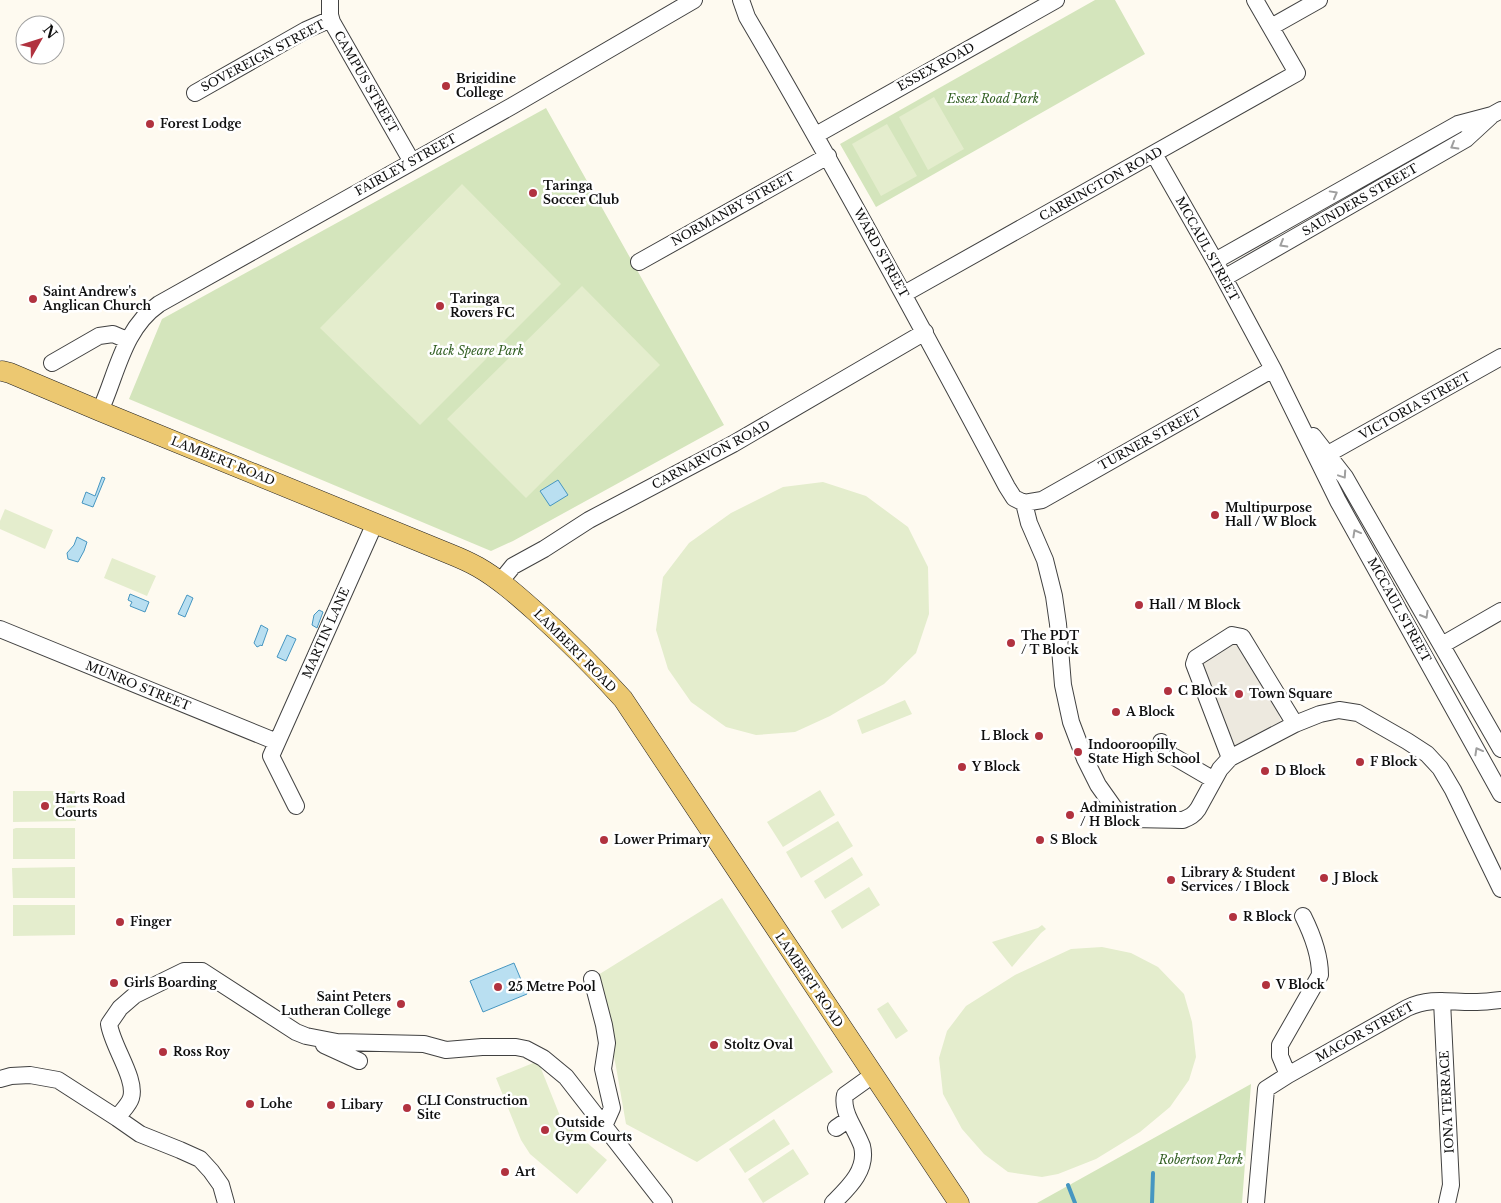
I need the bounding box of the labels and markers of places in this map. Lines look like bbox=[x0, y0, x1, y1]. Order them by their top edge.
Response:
place label: Brigidine College bbox=[456, 71, 516, 100]
marker: Brigidine College bbox=[440, 80, 452, 92]
place label: Forest Lodge bbox=[160, 116, 242, 131]
marker: Forest Lodge bbox=[144, 118, 156, 130]
place label: Taringa Soccer Club bbox=[543, 178, 619, 207]
marker: Taringa Soccer Club bbox=[527, 187, 539, 199]
place label: Saint Andrew's Anglican Church bbox=[42, 284, 152, 313]
place label: Taringa Rovers FC bbox=[450, 291, 515, 320]
marker: Saint Andrew's Anglican Church bbox=[27, 293, 39, 305]
marker: Taringa Rovers FC bbox=[434, 300, 446, 312]
place label: Multipurpose Hall / W Block bbox=[1225, 500, 1318, 529]
marker: Multipurpose Hall / W Block bbox=[1209, 509, 1221, 521]
place label: Hall / M Block bbox=[1149, 597, 1242, 612]
marker: Hall / M Block bbox=[1133, 599, 1145, 611]
place label: The PDT / T Block bbox=[1021, 628, 1080, 657]
marker: The PDT / T Block bbox=[1005, 637, 1017, 649]
place label: C Block bbox=[1178, 683, 1229, 698]
marker: C Block bbox=[1162, 685, 1174, 697]
place label: Town Square bbox=[1249, 686, 1333, 701]
marker: Town Square bbox=[1233, 688, 1245, 700]
place label: A Block bbox=[1125, 704, 1176, 719]
marker: A Block bbox=[1110, 706, 1122, 718]
place label: L Block bbox=[981, 728, 1030, 743]
marker: L Block bbox=[1033, 730, 1045, 742]
place label: Indooroopilly State High School bbox=[1088, 737, 1201, 766]
marker: Indooroopilly State High School bbox=[1072, 746, 1084, 758]
place label: F Block bbox=[1370, 754, 1419, 769]
marker: F Block bbox=[1354, 756, 1366, 768]
place label: Y Block bbox=[971, 759, 1021, 774]
marker: Y Block bbox=[956, 761, 968, 773]
place label: D Block bbox=[1275, 763, 1327, 778]
marker: D Block bbox=[1259, 765, 1271, 777]
place label: Harts Road Courts bbox=[55, 791, 126, 820]
marker: Harts Road Courts bbox=[39, 800, 51, 812]
place label: Administration / H Block bbox=[1079, 800, 1177, 829]
marker: Administration / H Block bbox=[1064, 809, 1076, 821]
place label: Lower Primary bbox=[614, 832, 710, 847]
place label: S Block bbox=[1050, 832, 1099, 847]
marker: Lower Primary bbox=[598, 834, 610, 846]
marker: S Block bbox=[1034, 834, 1046, 846]
place label: Library & Student Services / I Block bbox=[1181, 865, 1296, 894]
place label: J Block bbox=[1331, 870, 1380, 885]
marker: J Block bbox=[1318, 872, 1330, 884]
marker: Library & Student Services / I Block bbox=[1165, 874, 1177, 886]
place label: R Block bbox=[1243, 909, 1293, 924]
marker: R Block bbox=[1227, 911, 1239, 923]
place label: Finger bbox=[130, 914, 172, 929]
marker: Finger bbox=[114, 916, 126, 928]
place label: Girls Boarding bbox=[124, 975, 218, 990]
marker: Girls Boarding bbox=[108, 977, 120, 989]
place label: V Block bbox=[1275, 977, 1326, 992]
place label: 25 Metre Pool bbox=[508, 979, 596, 994]
marker: V Block bbox=[1260, 979, 1272, 991]
marker: 25 Metre Pool bbox=[492, 981, 504, 993]
place label: Saint Peters Lutheran College bbox=[281, 989, 391, 1018]
marker: Saint Peters Lutheran College bbox=[395, 998, 407, 1010]
place label: Stoltz Oval bbox=[724, 1037, 794, 1052]
marker: Stoltz Oval bbox=[708, 1039, 720, 1051]
place label: Ross Roy bbox=[173, 1044, 230, 1059]
marker: Ross Roy bbox=[157, 1046, 169, 1058]
place label: CLI Construction Site bbox=[417, 1093, 528, 1122]
place label: Lohe bbox=[260, 1096, 293, 1111]
place label: Libary bbox=[341, 1097, 383, 1112]
marker: Lohe bbox=[244, 1098, 256, 1110]
marker: Libary bbox=[325, 1099, 337, 1111]
marker: CLI Construction Site bbox=[401, 1102, 413, 1114]
place label: Outside Gym Courts bbox=[555, 1115, 632, 1144]
marker: Outside Gym Courts bbox=[539, 1124, 551, 1136]
place label: Art bbox=[514, 1164, 536, 1179]
marker: Art bbox=[499, 1166, 511, 1178]

